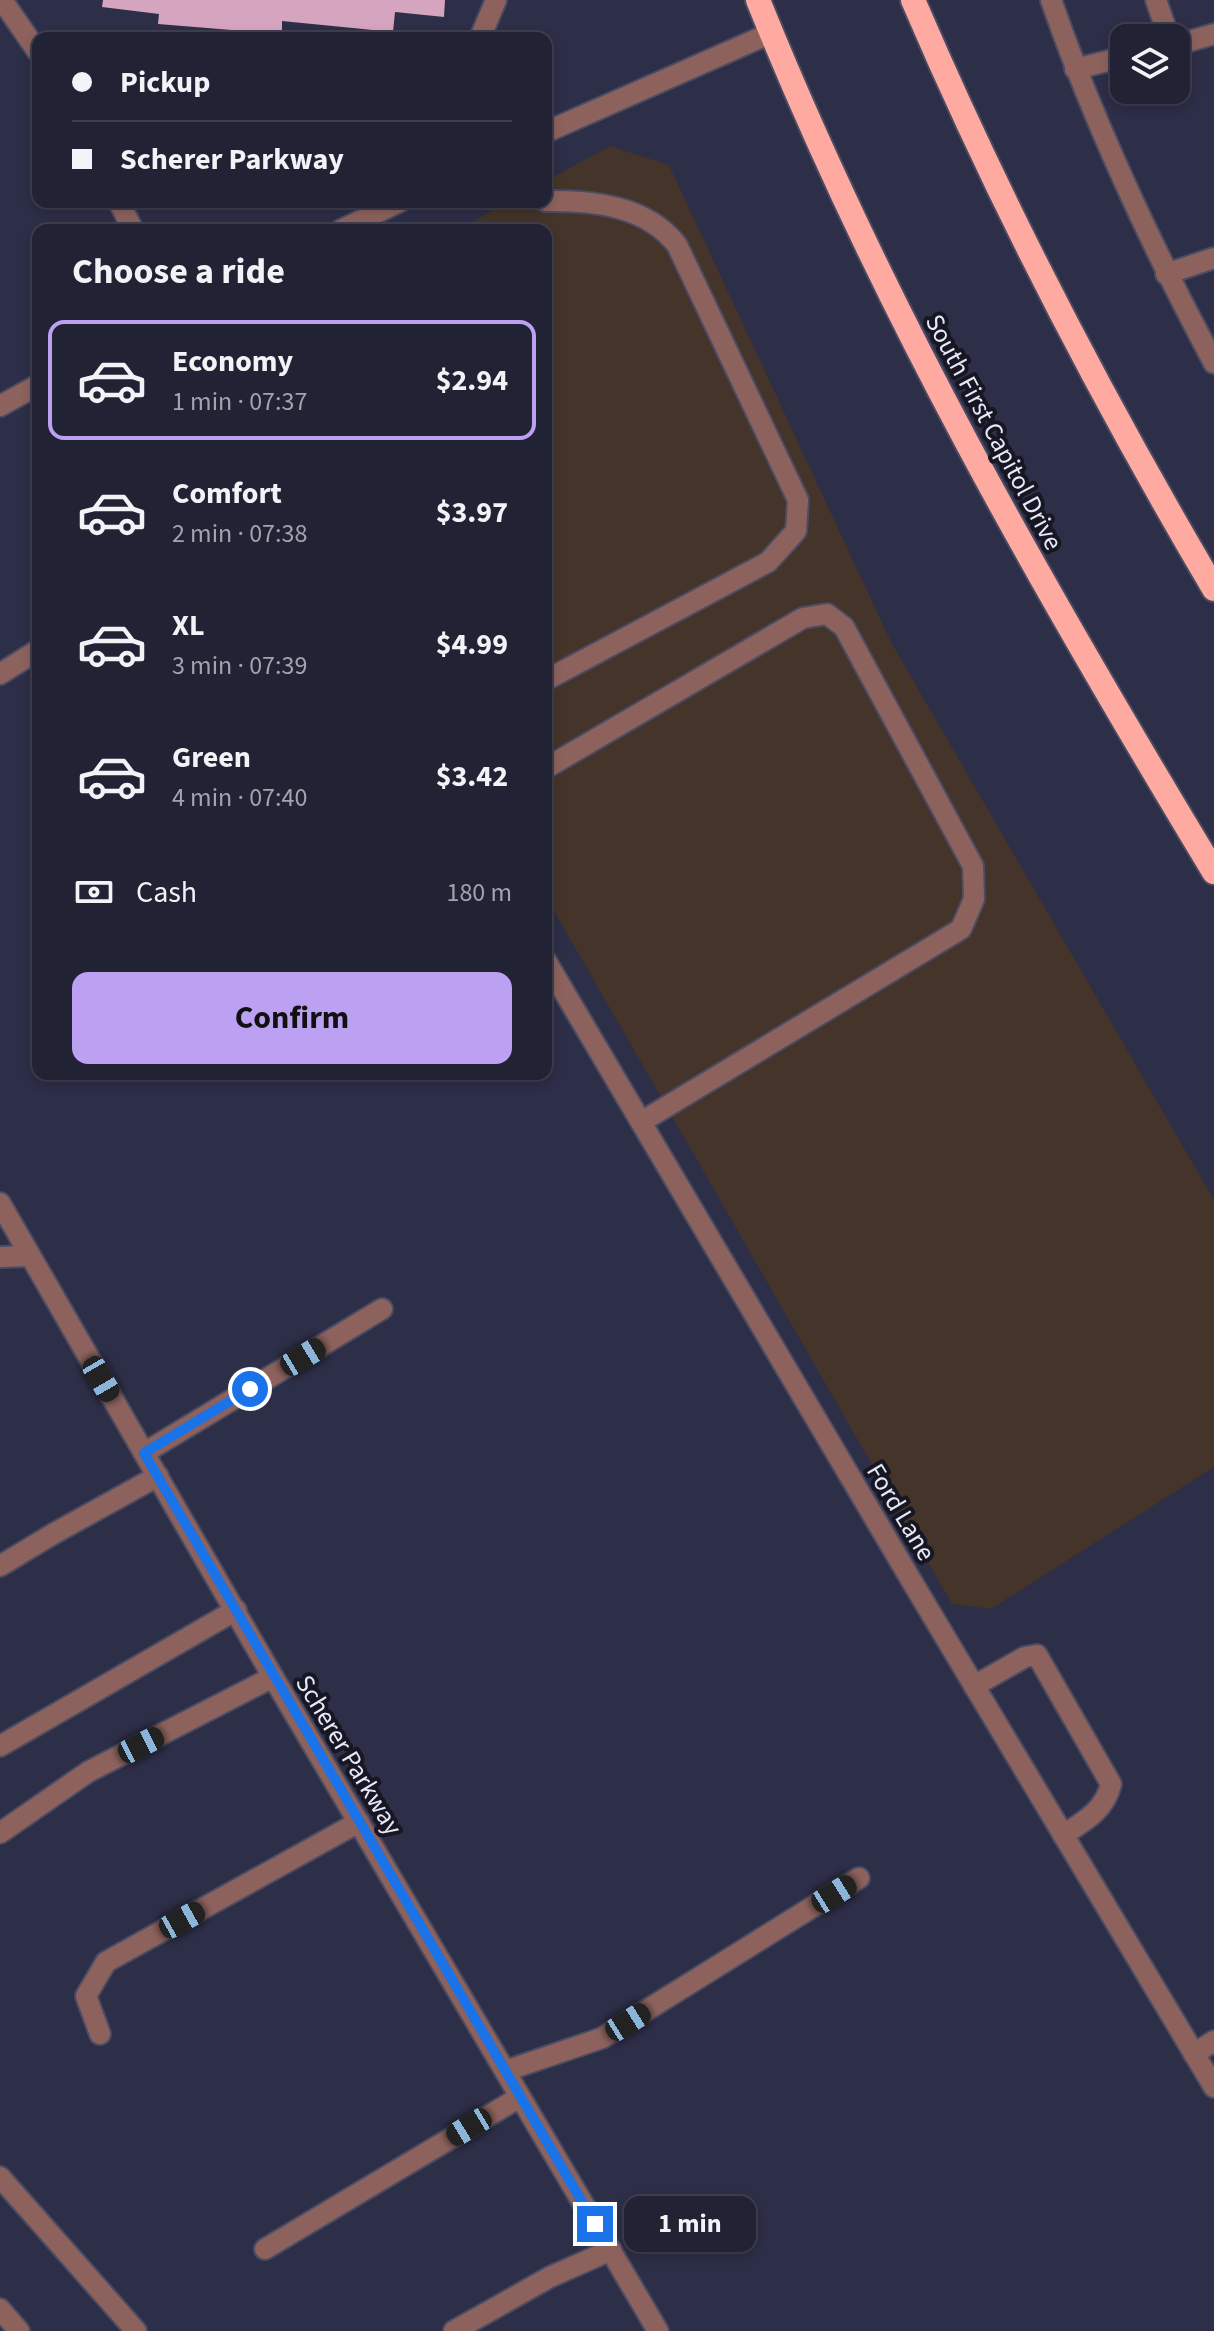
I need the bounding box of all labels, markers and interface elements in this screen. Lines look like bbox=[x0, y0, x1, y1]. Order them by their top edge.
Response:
map controls bbox=[1110, 24, 1190, 104]
button: layers bbox=[1110, 24, 1190, 104]
text: Pickup bbox=[120, 61, 210, 104]
text: Scherer Parkway bbox=[120, 138, 344, 181]
text: Choose a ride bbox=[72, 246, 285, 297]
street label: South First Capitol Drive bbox=[916, 308, 1072, 556]
text: Economy bbox=[172, 340, 293, 383]
icon: car bbox=[76, 344, 148, 416]
text: $2.94 bbox=[436, 359, 508, 402]
text: 1 min · 07:37 bbox=[172, 383, 307, 420]
text: Comfort bbox=[172, 472, 282, 515]
icon: car bbox=[76, 476, 148, 548]
text: $3.97 bbox=[436, 491, 508, 534]
text: 2 min · 07:38 bbox=[172, 515, 307, 552]
text: XL bbox=[172, 604, 205, 647]
icon: car bbox=[76, 608, 148, 680]
text: $4.99 bbox=[436, 623, 508, 666]
text: 3 min · 07:39 bbox=[172, 647, 307, 684]
text: Green bbox=[172, 736, 251, 779]
icon: car bbox=[76, 740, 148, 812]
text: $3.42 bbox=[436, 755, 508, 798]
text: 4 min · 07:40 bbox=[172, 779, 307, 816]
icon: cash bbox=[72, 870, 116, 914]
text: Cash bbox=[136, 871, 197, 914]
text: 180 m bbox=[446, 874, 512, 911]
button: Confirm bbox=[72, 972, 512, 1064]
car bbox=[276, 1334, 330, 1380]
car bbox=[79, 1352, 123, 1406]
route start bbox=[232, 1371, 268, 1407]
street label: Ford Lane bbox=[857, 1456, 945, 1568]
street label: Scherer Parkway bbox=[287, 1668, 411, 1842]
car bbox=[114, 1723, 168, 1767]
car bbox=[807, 1871, 861, 1917]
car bbox=[155, 1898, 209, 1942]
car bbox=[601, 1999, 655, 2045]
car bbox=[442, 2104, 496, 2150]
callout: 1 min bbox=[623, 2196, 755, 2252]
text: 1 min bbox=[658, 2205, 722, 2242]
route end bbox=[577, 2206, 613, 2242]

